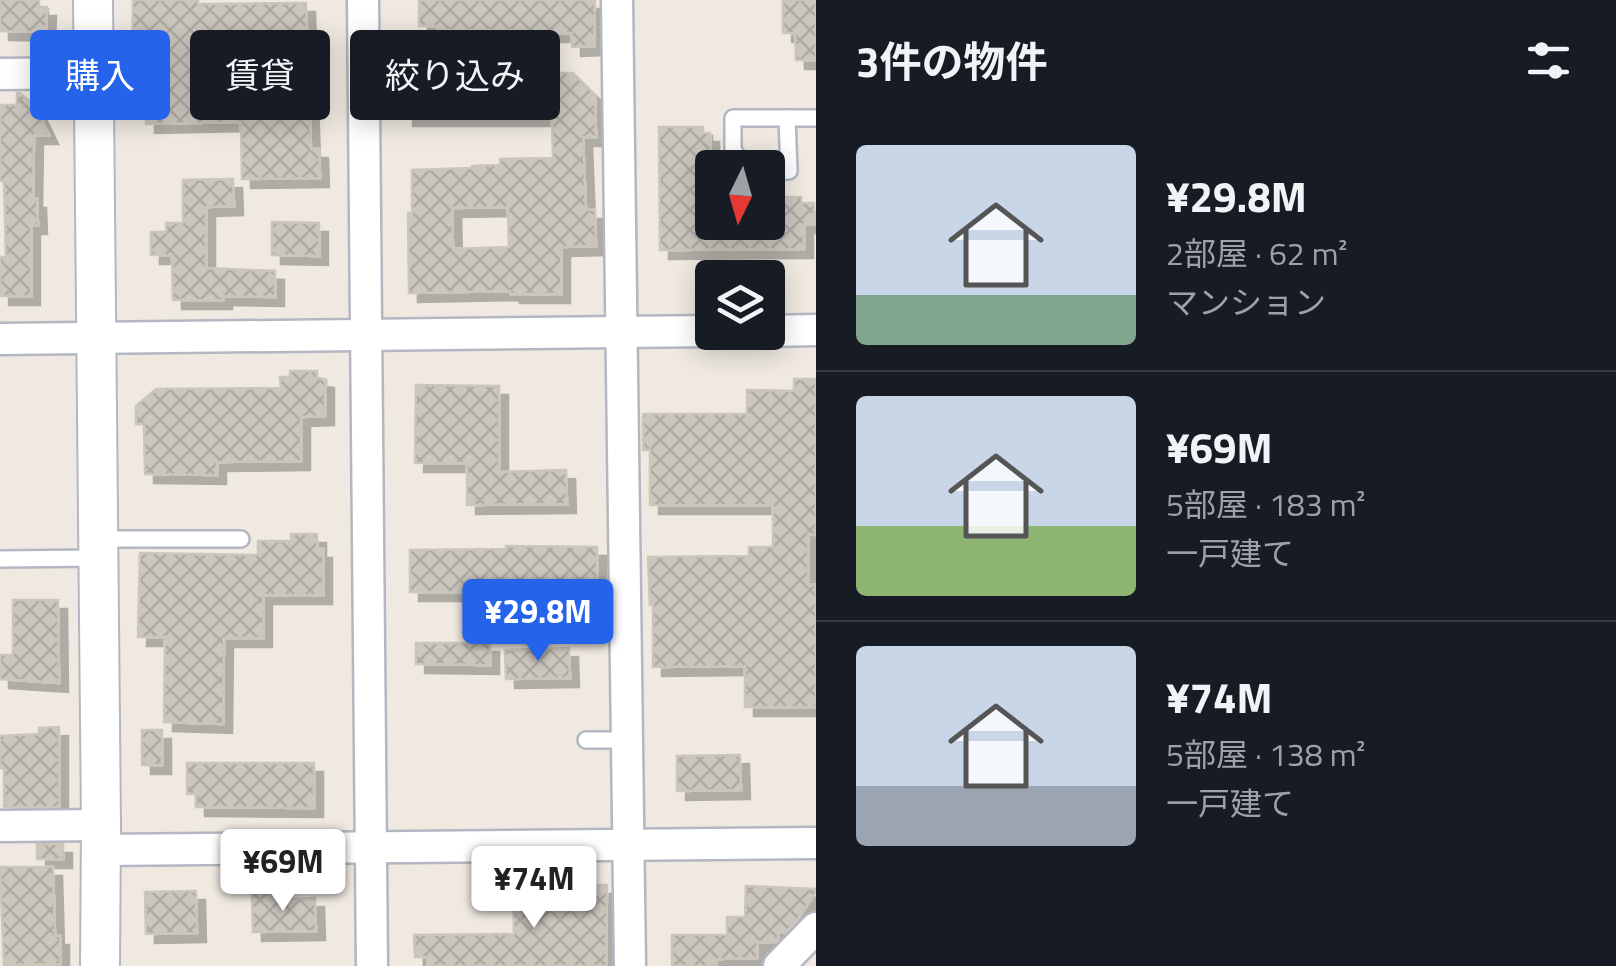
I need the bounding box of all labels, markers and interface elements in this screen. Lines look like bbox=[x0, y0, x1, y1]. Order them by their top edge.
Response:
text: 3件の物件 bbox=[856, 29, 1048, 93]
chip: 購入 bbox=[30, 30, 170, 120]
chip: 賃貸 bbox=[190, 30, 330, 120]
chip: 絞り込み bbox=[350, 30, 560, 120]
icon: filters bbox=[1521, 33, 1576, 88]
north arrow bbox=[695, 150, 785, 240]
map controls bbox=[695, 150, 785, 350]
text: ¥29.8M bbox=[1166, 164, 1307, 228]
icon: home bbox=[936, 185, 1056, 305]
text: 2部屋 · 62 m² bbox=[1166, 229, 1348, 277]
button: layers bbox=[695, 260, 785, 350]
text: マンション bbox=[1166, 278, 1326, 326]
text: ¥69M bbox=[1166, 415, 1273, 479]
icon: home bbox=[936, 436, 1056, 556]
text: 5部屋 · 183 m² bbox=[1166, 480, 1365, 528]
text: 一戸建て bbox=[1166, 529, 1294, 577]
pin: ¥29.8M bbox=[457, 579, 619, 664]
text: ¥29.8M bbox=[484, 587, 592, 635]
text: ¥74M bbox=[1166, 665, 1273, 729]
icon: home bbox=[936, 686, 1056, 806]
text: 5部屋 · 138 m² bbox=[1166, 730, 1365, 778]
text: 一戸建て bbox=[1166, 779, 1294, 827]
pin: ¥69M bbox=[224, 829, 342, 914]
text: ¥69M bbox=[242, 837, 324, 885]
pin: ¥74M bbox=[475, 846, 593, 931]
text: ¥74M bbox=[493, 854, 575, 902]

